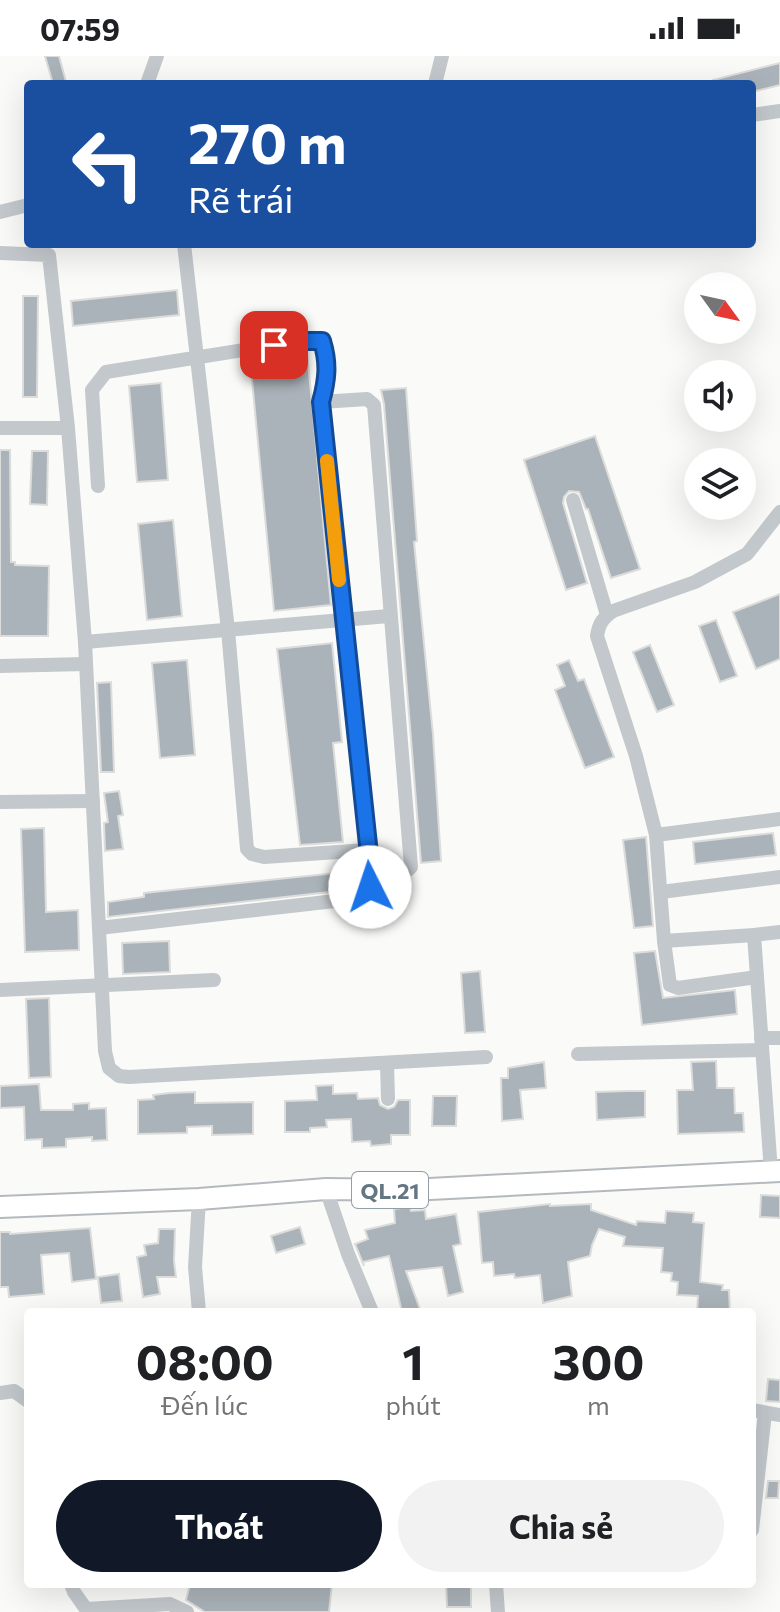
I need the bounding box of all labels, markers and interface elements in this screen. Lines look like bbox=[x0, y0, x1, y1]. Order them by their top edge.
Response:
text: 07:59 bbox=[40, 10, 120, 47]
text: 270 m bbox=[188, 107, 347, 176]
icon: left bbox=[56, 112, 160, 216]
text: Rẽ trái bbox=[188, 176, 294, 220]
north arrow bbox=[684, 272, 756, 344]
map controls bbox=[684, 272, 756, 520]
pin bbox=[240, 311, 308, 379]
icon: arrive bbox=[252, 323, 296, 367]
button: sound bbox=[684, 360, 756, 432]
button: layers bbox=[684, 448, 756, 520]
position arrow bbox=[328, 845, 412, 929]
road number: QL.21 bbox=[352, 1172, 428, 1208]
text: 08:00 bbox=[136, 1331, 274, 1390]
text: 1 bbox=[402, 1331, 424, 1390]
text: 300 bbox=[553, 1331, 644, 1390]
text: Đến lúc bbox=[161, 1389, 248, 1420]
text: phút bbox=[385, 1389, 441, 1420]
text: m bbox=[587, 1389, 610, 1420]
button: Thoát bbox=[56, 1480, 382, 1572]
button: Chia sẻ bbox=[398, 1480, 724, 1572]

